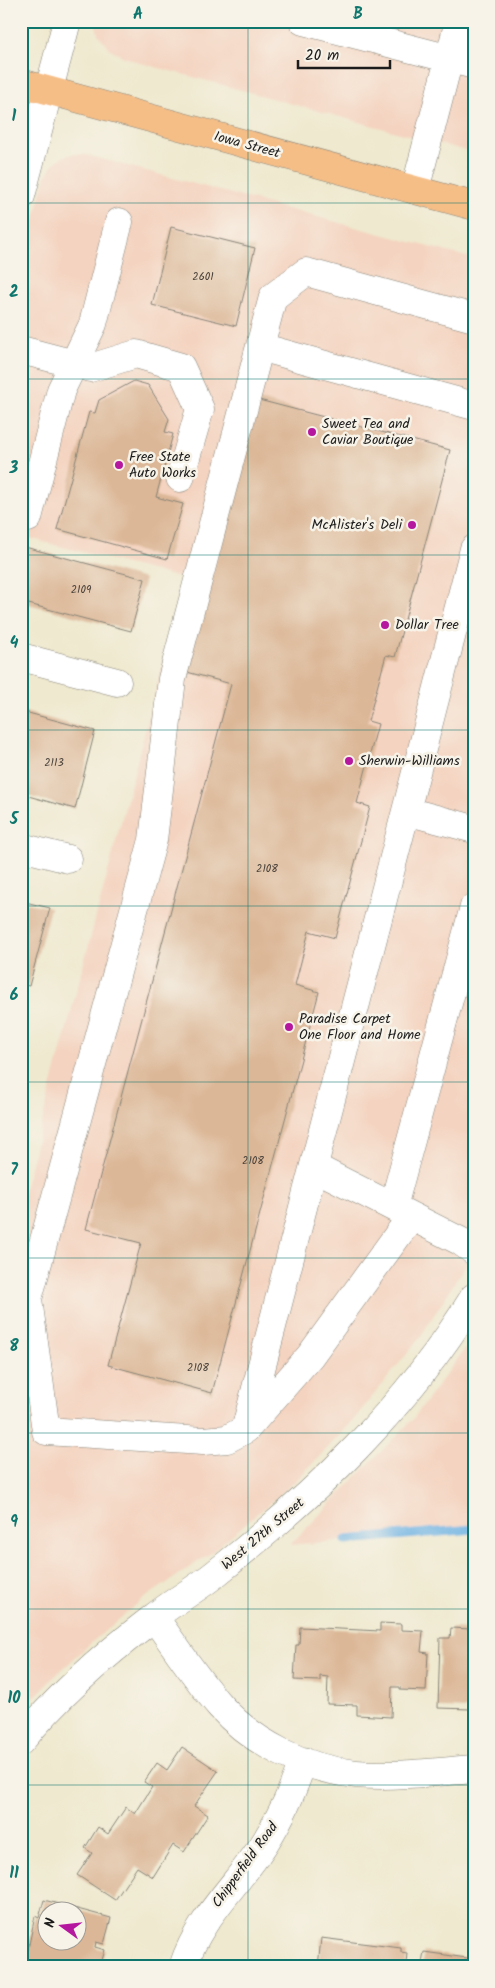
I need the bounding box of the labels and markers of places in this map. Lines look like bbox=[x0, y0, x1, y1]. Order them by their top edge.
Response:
place label: Sweet Tea and Caviar Boutique bbox=[322, 413, 414, 451]
marker: Sweet Tea and Caviar Boutique bbox=[306, 426, 318, 438]
place label: Free State Auto Works bbox=[129, 446, 196, 484]
marker: Free State Auto Works bbox=[113, 459, 125, 471]
place label: McAlister's Deli bbox=[311, 514, 403, 536]
marker: McAlister's Deli bbox=[406, 519, 418, 531]
place label: Dollar Tree bbox=[395, 614, 459, 636]
marker: Dollar Tree bbox=[379, 619, 391, 631]
place label: Sherwin-Williams bbox=[359, 750, 460, 772]
marker: Sherwin-Williams bbox=[343, 755, 355, 767]
place label: Paradise Carpet One Floor and Home bbox=[299, 1008, 421, 1046]
marker: Paradise Carpet One Floor and Home bbox=[283, 1021, 295, 1033]

